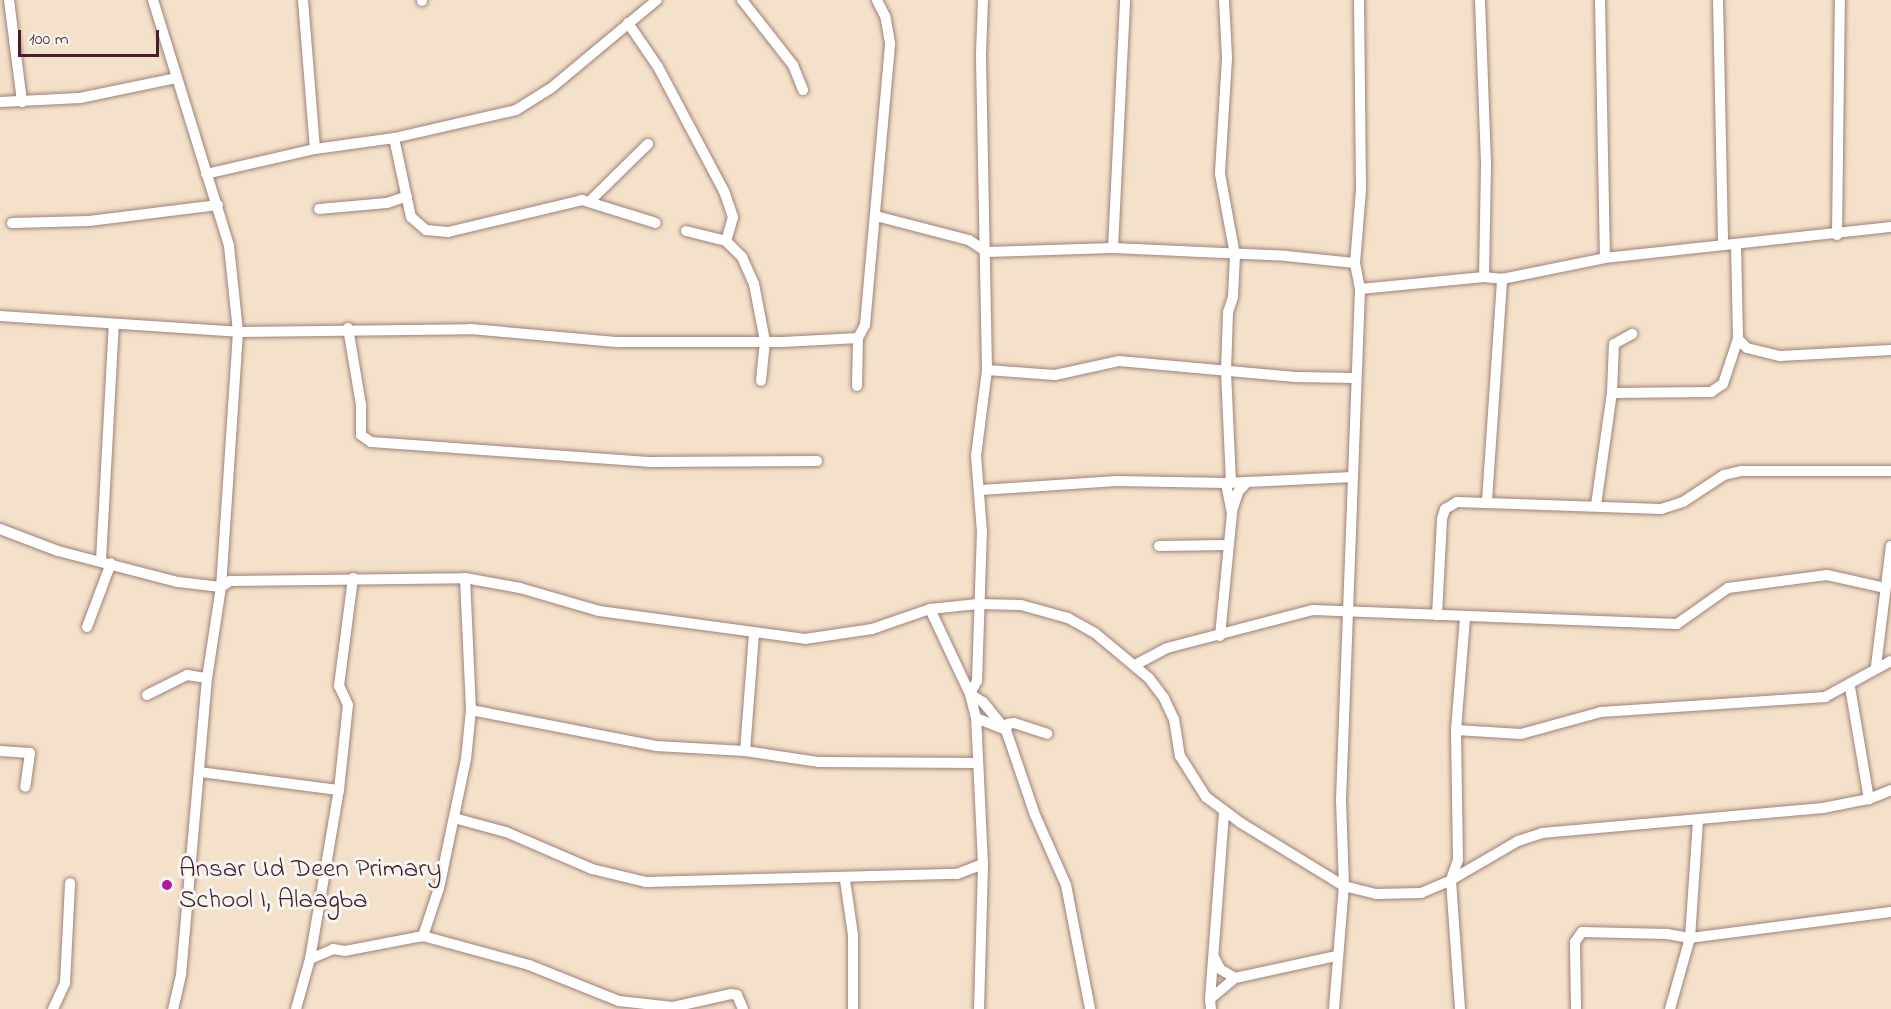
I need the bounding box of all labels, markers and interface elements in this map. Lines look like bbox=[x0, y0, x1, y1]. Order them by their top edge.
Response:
scale bar bbox=[21, 18, 162, 56]
text: 100 m bbox=[29, 27, 69, 53]
place label: Ansar Ud Deen Primary School I, Alaagba bbox=[179, 853, 442, 916]
marker: Ansar Ud Deen Primary School I, Alaagba bbox=[160, 878, 174, 892]

